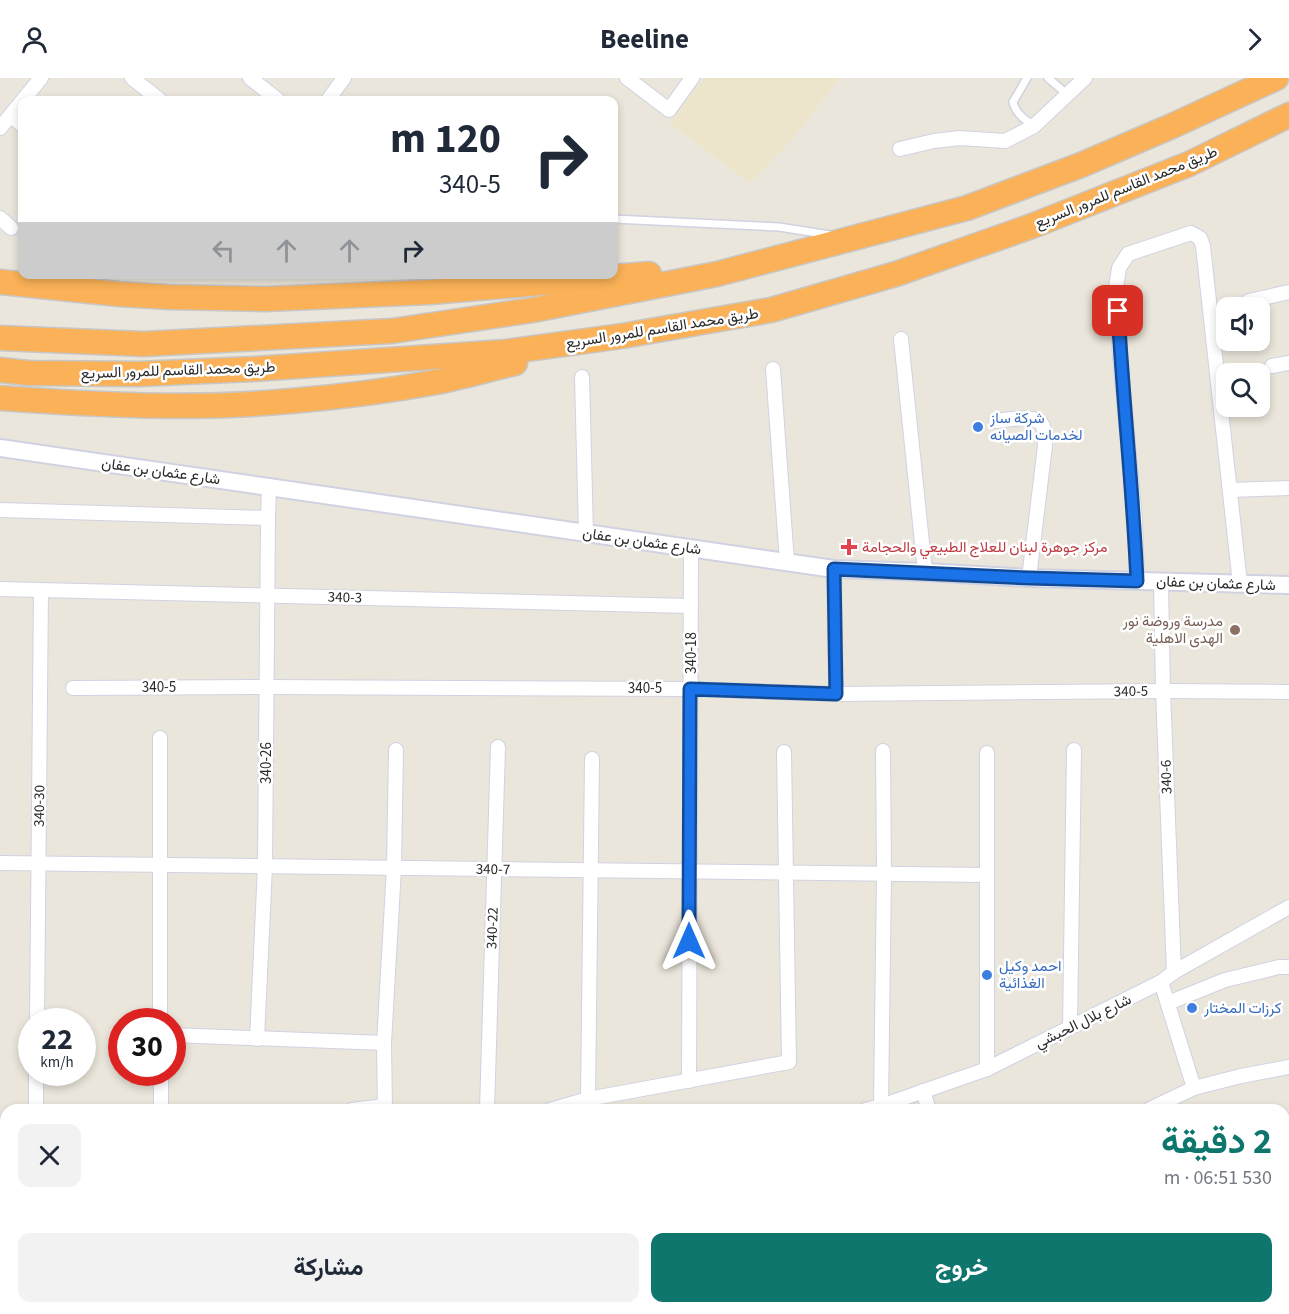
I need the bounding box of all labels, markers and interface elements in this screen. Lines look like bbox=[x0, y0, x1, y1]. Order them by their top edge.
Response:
text: Beeline bbox=[600, 20, 689, 59]
icon: person bbox=[18, 23, 51, 56]
icon: forward bbox=[1238, 23, 1271, 56]
text: 120 m bbox=[390, 109, 501, 169]
icon: right bbox=[522, 120, 600, 198]
street label: طريق محمد القاسم للمرور السريع bbox=[1032, 141, 1221, 234]
text: 340-5 bbox=[439, 165, 501, 204]
icon: left bbox=[207, 234, 240, 267]
icon: ahead bbox=[270, 234, 303, 267]
icon: ahead bbox=[333, 234, 366, 267]
icon: right bbox=[396, 234, 429, 267]
pin bbox=[1092, 285, 1143, 336]
icon: arrive bbox=[1101, 294, 1134, 327]
map controls bbox=[1216, 297, 1270, 417]
button: sound bbox=[1216, 297, 1270, 351]
street label: طريق محمد القاسم للمرور السريع bbox=[564, 303, 760, 354]
street label: طريق محمد القاسم للمرور السريع bbox=[80, 357, 276, 384]
button: search bbox=[1216, 363, 1270, 417]
place label: شركة ساز لخدمات الصيانه bbox=[989, 408, 1083, 446]
marker: شركة ساز لخدمات الصيانه bbox=[971, 420, 985, 434]
street label: شارع عثمان بن عفان bbox=[100, 453, 222, 490]
street label: شارع عثمان بن عفان bbox=[581, 523, 703, 560]
place label: مركز جوهرة لبنان للعلاج الطبيعي والحجامة bbox=[862, 537, 1108, 560]
marker: مركز جوهرة لبنان للعلاج الطبيعي والحجامة bbox=[840, 538, 858, 556]
street label: شارع عثمان بن عفان bbox=[1156, 571, 1276, 596]
street label: 340-3 bbox=[327, 586, 363, 609]
place label: مدرسة وروضة نور الهدى الاهلية bbox=[1122, 611, 1223, 649]
marker: مدرسة وروضة نور الهدى الاهلية bbox=[1228, 623, 1242, 637]
street label: 340-18 bbox=[681, 632, 702, 674]
street label: 340-5 bbox=[142, 677, 176, 698]
street label: 340-5 bbox=[628, 678, 662, 699]
street label: 340-5 bbox=[1114, 681, 1148, 702]
street label: 340-26 bbox=[256, 742, 277, 784]
street label: 340-6 bbox=[1155, 759, 1178, 795]
street label: 340-30 bbox=[29, 785, 50, 827]
street label: 340-7 bbox=[476, 859, 510, 880]
street label: 340-22 bbox=[481, 907, 504, 949]
position arrow bbox=[657, 909, 721, 973]
place label: احمد وكيل الغذائية bbox=[999, 956, 1061, 994]
marker: احمد وكيل الغذائية bbox=[980, 968, 994, 982]
street label: شارع بلال الحبشي bbox=[1031, 989, 1136, 1056]
place label: كرزات المختار bbox=[1203, 998, 1282, 1019]
marker: كرزات المختار bbox=[1185, 1001, 1199, 1015]
speed limit sign: 30 bbox=[108, 1008, 186, 1086]
text: 22 bbox=[41, 1018, 73, 1061]
text: km/h bbox=[40, 1052, 74, 1073]
text: 2 دقيقة bbox=[1161, 1116, 1272, 1167]
button: close bbox=[18, 1124, 81, 1187]
text: 530 m · 06:51 bbox=[1164, 1164, 1272, 1192]
button: مشاركة bbox=[18, 1233, 639, 1302]
button: خروج bbox=[651, 1233, 1272, 1302]

